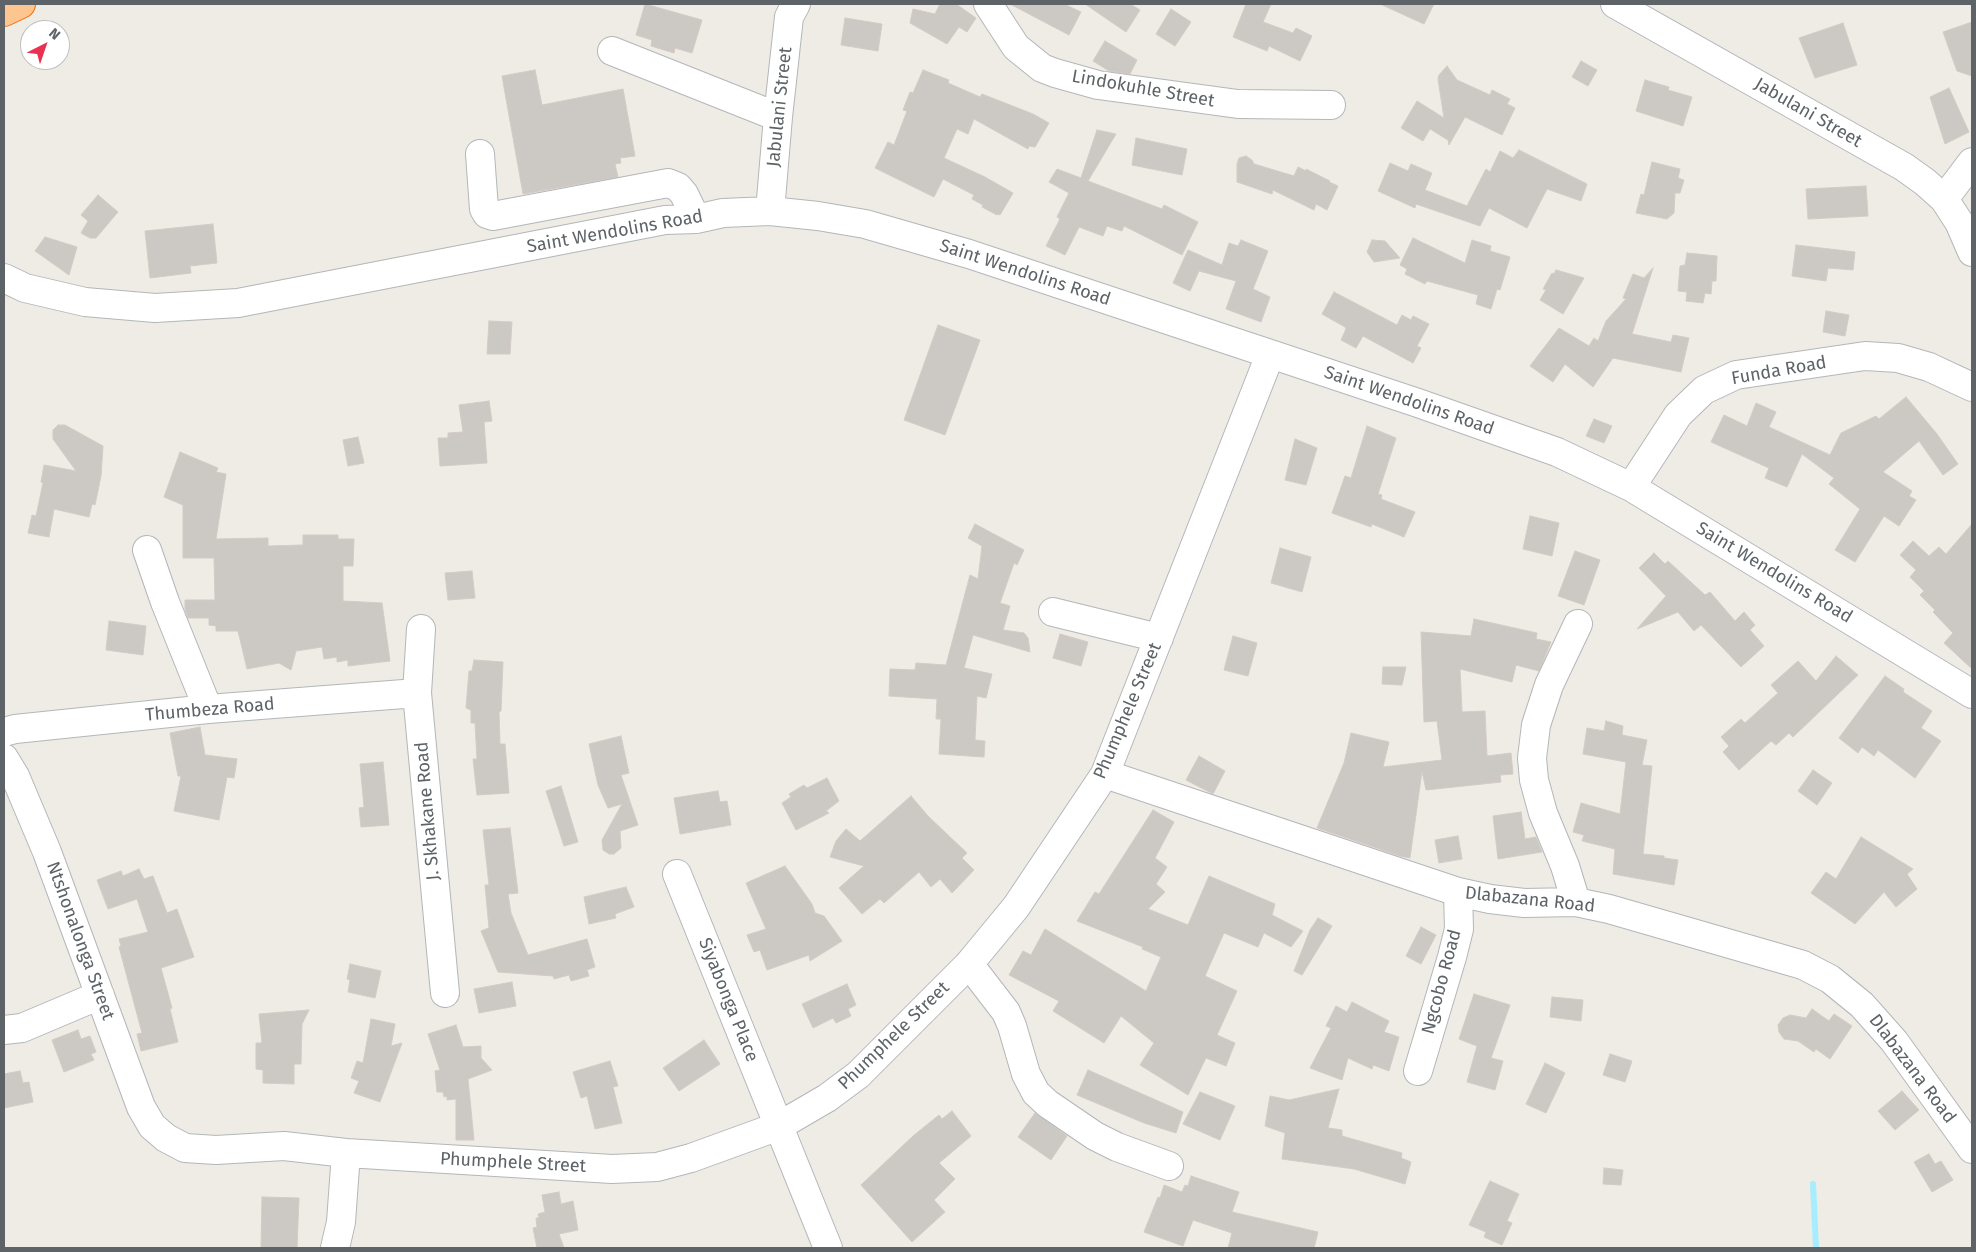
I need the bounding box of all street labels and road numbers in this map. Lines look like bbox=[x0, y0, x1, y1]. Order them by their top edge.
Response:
street label: Jabulani Street bbox=[763, 46, 797, 168]
street label: Lindokuhle Street bbox=[1070, 66, 1216, 112]
street label: Jabulani Street bbox=[1750, 73, 1866, 153]
street label: Saint Wendolins Road bbox=[525, 206, 705, 258]
street label: Saint Wendolins Road bbox=[937, 235, 1113, 311]
street label: Funda Road bbox=[1730, 352, 1828, 390]
street label: Saint Wendolins Road bbox=[1321, 362, 1497, 440]
street label: Saint Wendolins Road bbox=[1692, 518, 1856, 628]
street label: Phumphele Street bbox=[1089, 639, 1167, 783]
street label: Thumbeza Road bbox=[144, 694, 276, 726]
street label: J. Skhakane Road bbox=[411, 741, 445, 881]
street label: Ntshonalonga Street bbox=[41, 859, 119, 1023]
street label: Dlabazana Road bbox=[1464, 882, 1596, 918]
street label: Ngcobo Road bbox=[1418, 927, 1466, 1037]
street label: Siyabonga Place bbox=[693, 935, 763, 1065]
street label: Phumphele Street bbox=[834, 977, 954, 1095]
street label: Dlabazana Road bbox=[1864, 1010, 1960, 1128]
street label: Phumphele Street bbox=[439, 1148, 587, 1178]

